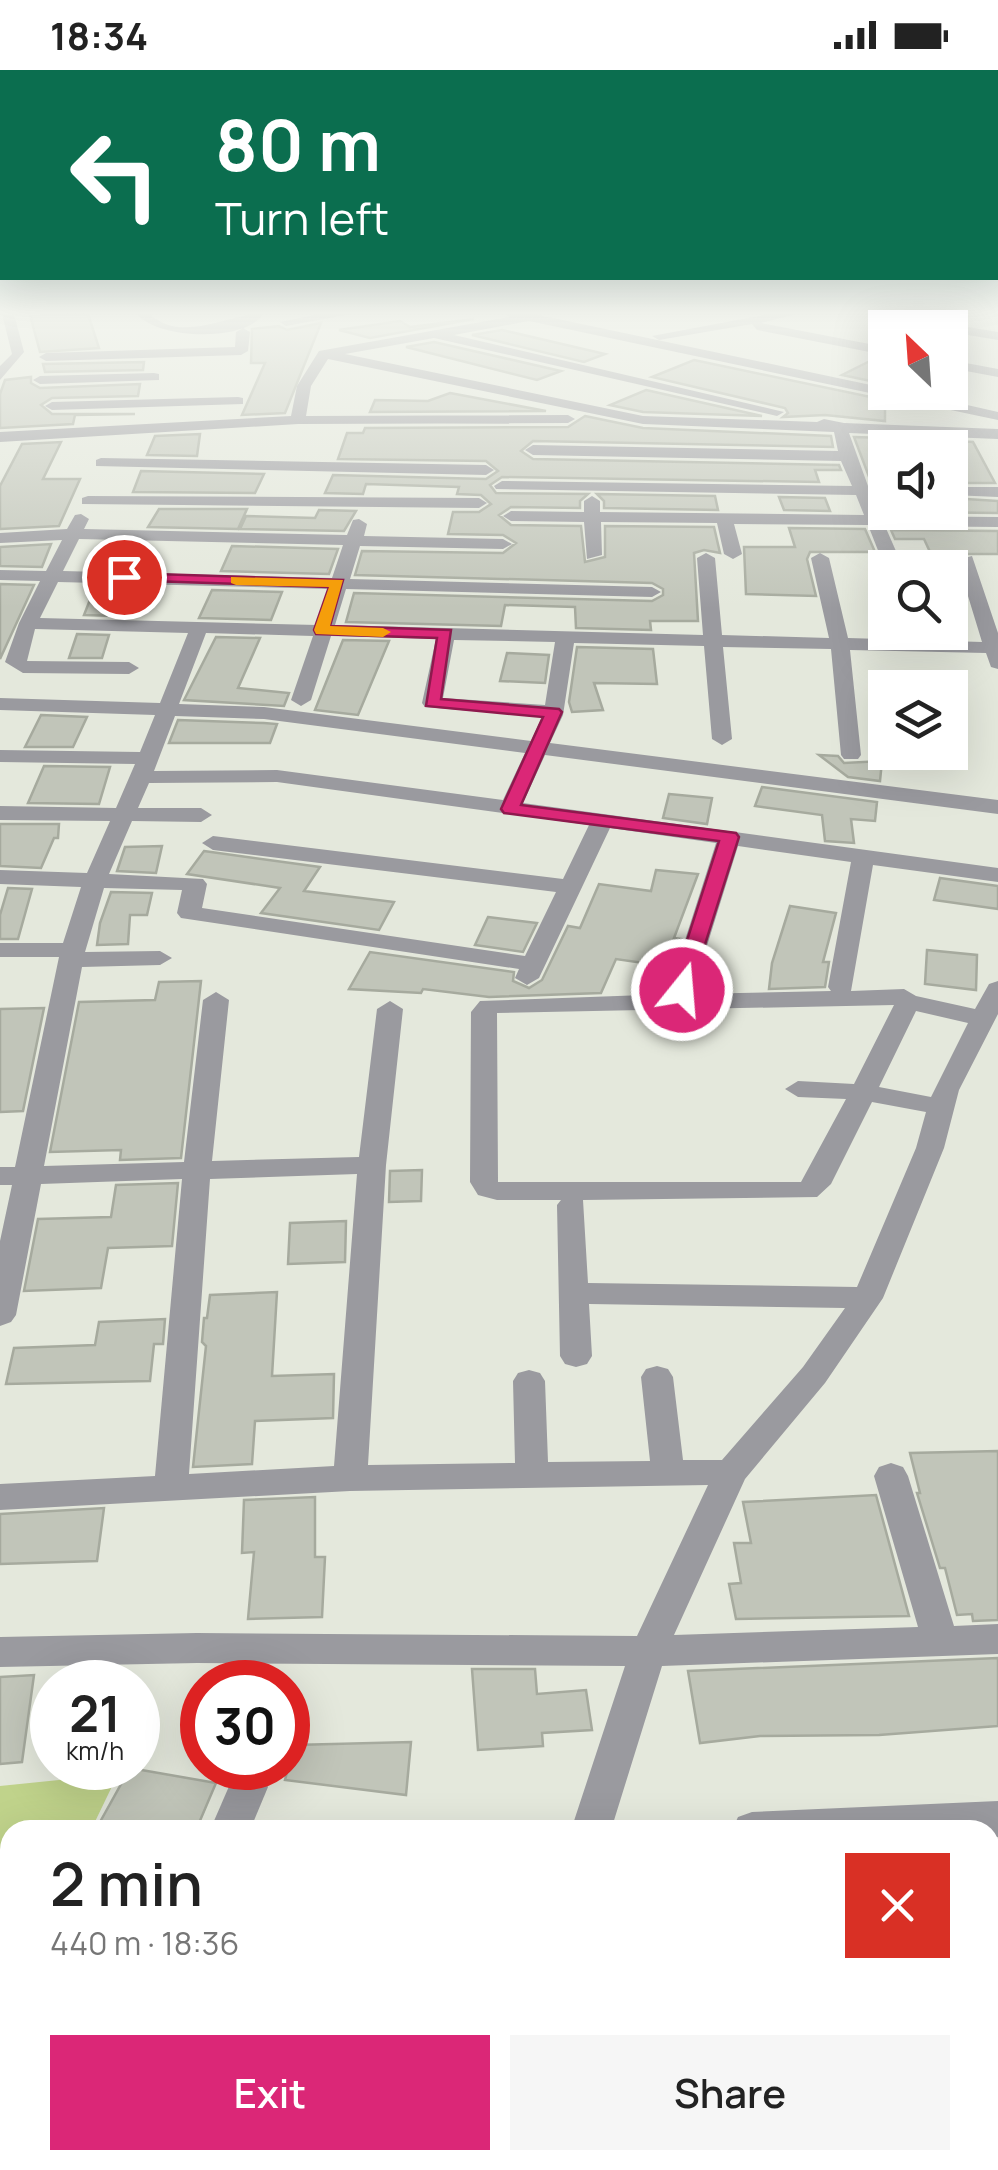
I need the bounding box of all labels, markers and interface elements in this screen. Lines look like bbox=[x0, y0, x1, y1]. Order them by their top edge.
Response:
text: 18:34 bbox=[50, 9, 148, 61]
text: 80 m bbox=[215, 96, 381, 192]
icon: left bbox=[50, 110, 180, 240]
text: Turn left bbox=[215, 187, 389, 249]
north arrow bbox=[868, 310, 968, 410]
map controls bbox=[868, 310, 968, 770]
button: sound bbox=[868, 430, 968, 530]
pin bbox=[82, 535, 167, 620]
icon: arrive bbox=[97, 550, 152, 605]
button: search bbox=[868, 550, 968, 650]
button: layers bbox=[868, 670, 968, 770]
position arrow bbox=[630, 938, 734, 1042]
speed limit sign: 30 bbox=[180, 1660, 310, 1790]
text: 21 bbox=[69, 1679, 121, 1747]
text: km/h bbox=[66, 1733, 124, 1768]
text: 2 min bbox=[50, 1842, 203, 1924]
button: close bbox=[845, 1853, 950, 1958]
text: 440 m · 18:36 bbox=[50, 1921, 239, 1965]
button: Exit bbox=[50, 2035, 490, 2150]
button: Share bbox=[510, 2035, 950, 2150]

